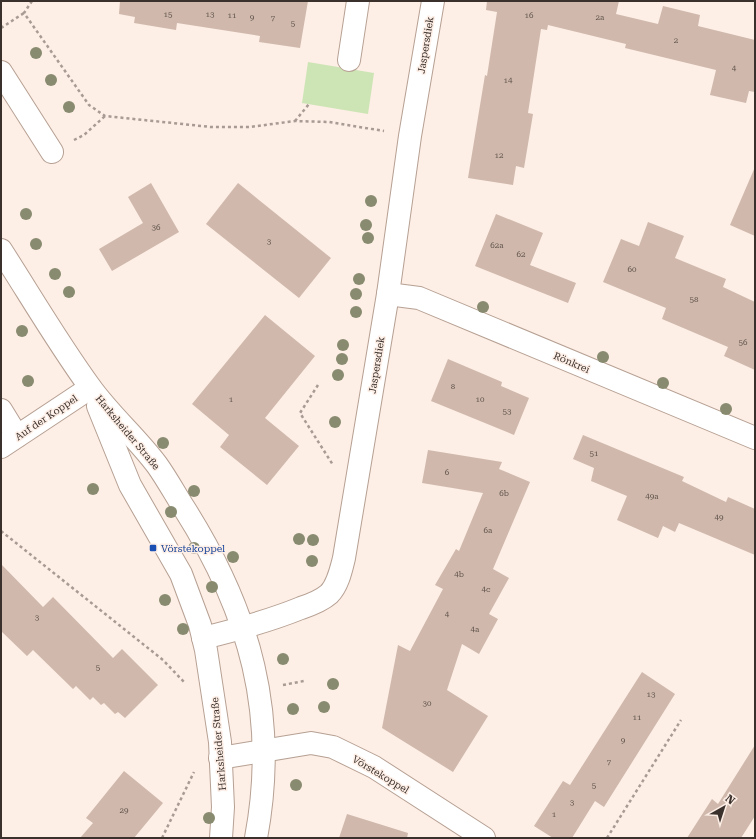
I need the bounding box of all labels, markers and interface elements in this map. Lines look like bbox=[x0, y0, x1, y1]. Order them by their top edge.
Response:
house number: 15 bbox=[164, 10, 173, 19]
house number: 13 bbox=[206, 10, 215, 19]
house number: 11 bbox=[228, 11, 237, 20]
house number: 16 bbox=[525, 11, 534, 20]
house number: 9 bbox=[250, 13, 255, 22]
house number: 2a bbox=[596, 13, 605, 22]
house number: 7 bbox=[271, 14, 276, 23]
street label: Jaspersdiek bbox=[416, 15, 436, 74]
house number: 5 bbox=[291, 19, 296, 28]
house number: 2 bbox=[674, 36, 679, 45]
house number: 4 bbox=[732, 64, 737, 73]
house number: 14 bbox=[504, 76, 513, 85]
house number: 12 bbox=[495, 151, 504, 160]
house number: 36 bbox=[152, 223, 161, 232]
house number: 3 bbox=[267, 237, 272, 246]
house number: 62a bbox=[490, 241, 504, 250]
house number: 62 bbox=[517, 250, 526, 259]
house number: 60 bbox=[628, 265, 637, 274]
house number: 58 bbox=[690, 295, 699, 304]
street label: Jaspersdiek bbox=[367, 335, 387, 394]
house number: 56 bbox=[739, 338, 748, 347]
street label: Rönkrei bbox=[552, 350, 592, 375]
house number: 8 bbox=[451, 382, 456, 391]
street label: Auf der Koppel bbox=[13, 392, 80, 442]
street label: Harksheider Straße bbox=[93, 393, 162, 472]
house number: 1 bbox=[229, 395, 234, 404]
house number: 10 bbox=[476, 395, 485, 404]
house number: 53 bbox=[503, 407, 512, 416]
house number: 51 bbox=[590, 449, 599, 458]
house number: 6 bbox=[445, 468, 450, 477]
house number: 6b bbox=[499, 489, 509, 498]
house number: 49a bbox=[645, 492, 659, 501]
house number: 49 bbox=[715, 513, 724, 522]
house number: 6a bbox=[484, 526, 493, 535]
marker: Vörstekoppel bbox=[148, 543, 158, 553]
place label: Vörstekoppel bbox=[161, 543, 225, 554]
house number: 4b bbox=[454, 570, 464, 579]
house number: 4c bbox=[482, 585, 491, 594]
house number: 4 bbox=[445, 610, 450, 619]
house number: 3 bbox=[35, 613, 40, 622]
house number: 4a bbox=[471, 625, 480, 634]
house number: 5 bbox=[96, 663, 101, 672]
house number: 13 bbox=[647, 690, 656, 699]
street label: Harksheider Straße bbox=[209, 696, 228, 791]
house number: 30 bbox=[423, 699, 432, 708]
house number: 11 bbox=[633, 713, 642, 722]
house number: 9 bbox=[621, 736, 626, 745]
street label: Vörstekoppel bbox=[350, 753, 411, 796]
house number: 7 bbox=[607, 758, 612, 767]
house number: 5 bbox=[592, 781, 597, 790]
north arrow bbox=[704, 787, 744, 827]
text: N bbox=[723, 792, 738, 808]
house number: 3 bbox=[570, 798, 575, 807]
house number: 29 bbox=[120, 806, 129, 815]
house number: 1 bbox=[552, 810, 557, 819]

